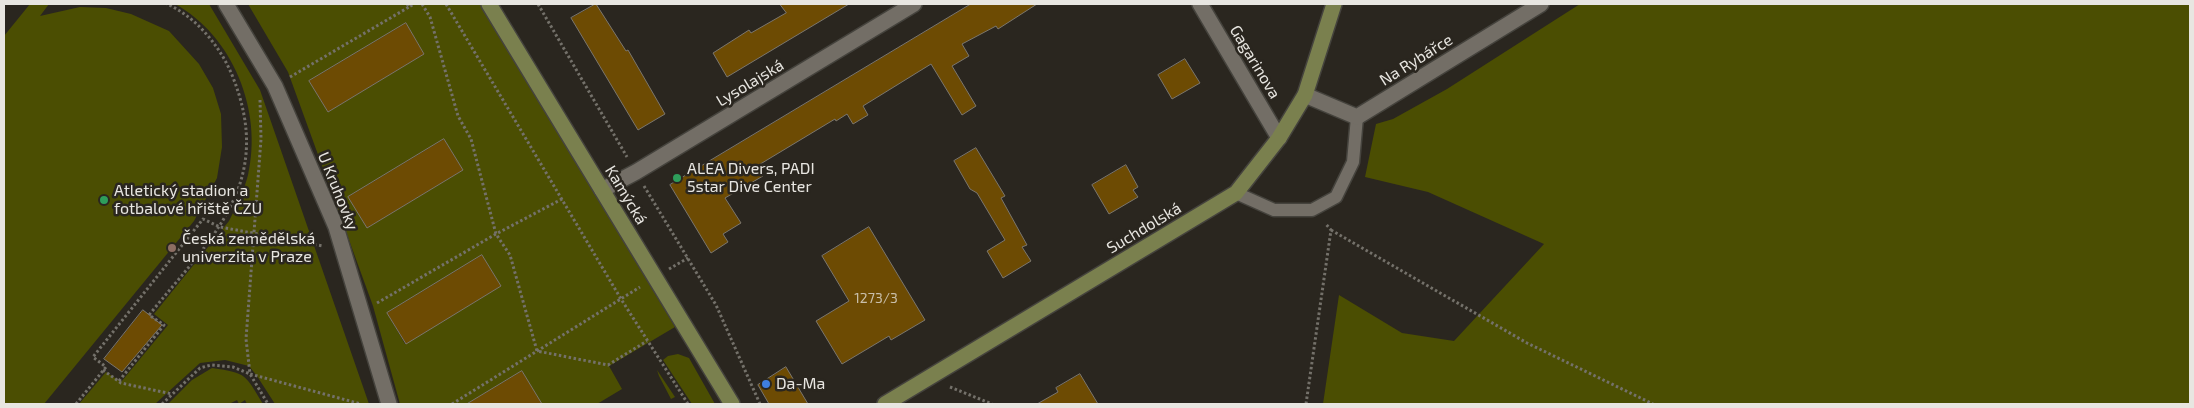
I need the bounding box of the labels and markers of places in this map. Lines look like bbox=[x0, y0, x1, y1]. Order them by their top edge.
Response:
place label: ALEA Divers, PADI 5star Dive Center bbox=[687, 159, 815, 197]
marker: ALEA Divers, PADI 5star Dive Center bbox=[671, 172, 683, 184]
place label: Atletický stadion a fotbalové hřiště ČZU bbox=[114, 181, 262, 219]
marker: Atletický stadion a fotbalové hřiště ČZU bbox=[98, 194, 110, 206]
place label: Česká zemědělská univerzita v Praze bbox=[182, 229, 315, 267]
marker: Česká zemědělská univerzita v Praze bbox=[166, 242, 178, 254]
place label: Da-Ma bbox=[776, 374, 825, 394]
marker: Da-Ma bbox=[760, 378, 772, 390]

